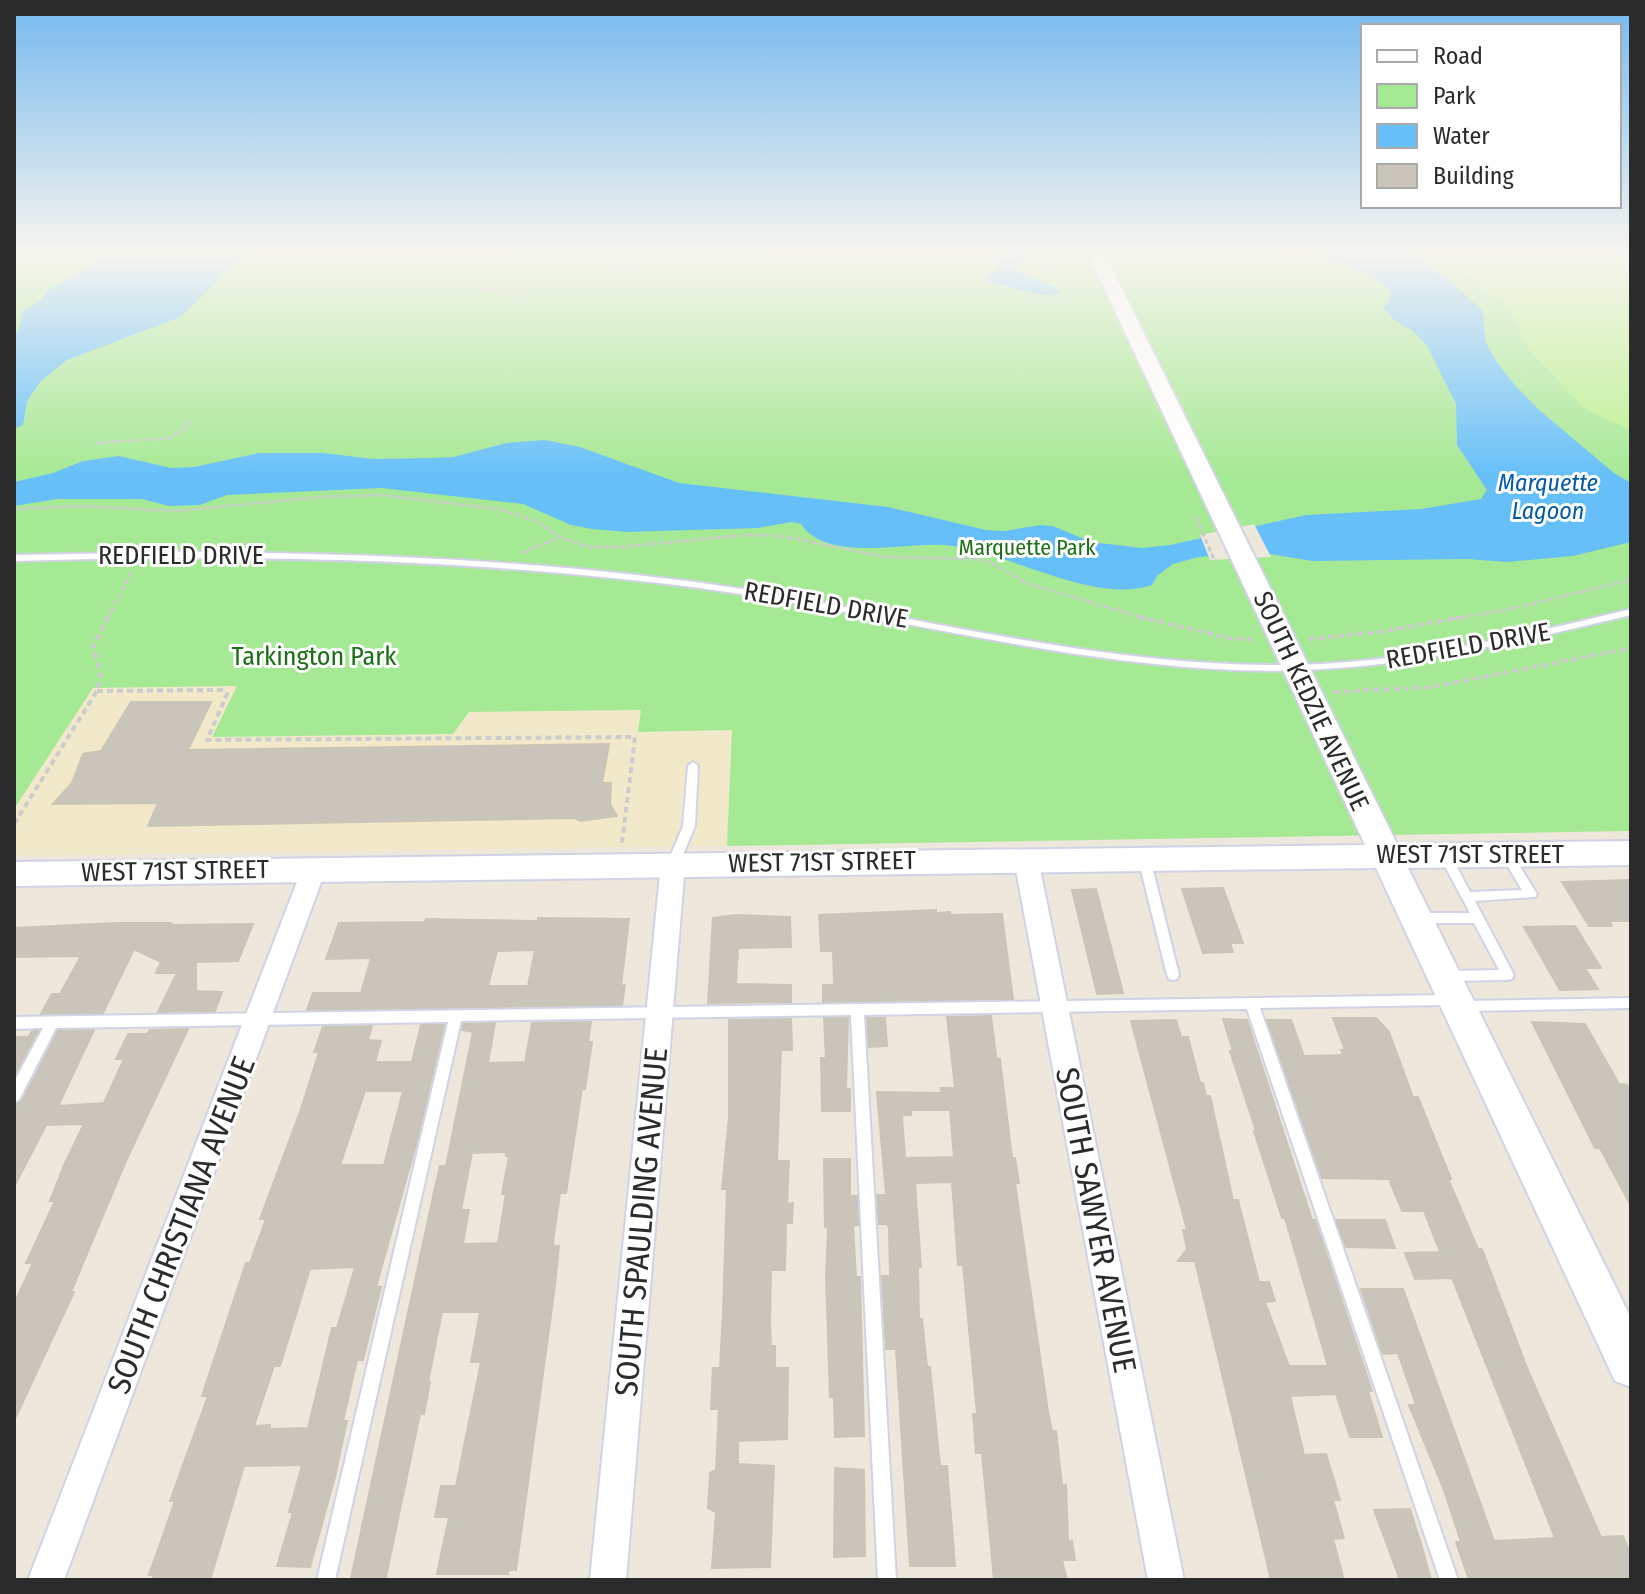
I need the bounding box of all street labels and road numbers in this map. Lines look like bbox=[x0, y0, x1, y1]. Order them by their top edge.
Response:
street label: REDFIELD DRIVE bbox=[98, 540, 264, 571]
street label: REDFIELD DRIVE bbox=[742, 575, 910, 635]
street label: SOUTH KEDZIE AVENUE bbox=[1247, 586, 1375, 816]
street label: REDFIELD DRIVE bbox=[1384, 616, 1552, 676]
street label: WEST 71ST STREET bbox=[1376, 839, 1564, 870]
street label: WEST 71ST STREET bbox=[728, 845, 916, 879]
street label: WEST 71ST STREET bbox=[81, 854, 269, 888]
street label: SOUTH SPAULDING AVENUE bbox=[607, 1046, 675, 1398]
street label: SOUTH CHRISTIANA AVENUE bbox=[99, 1051, 263, 1399]
street label: SOUTH SAWYER AVENUE bbox=[1048, 1064, 1144, 1376]

